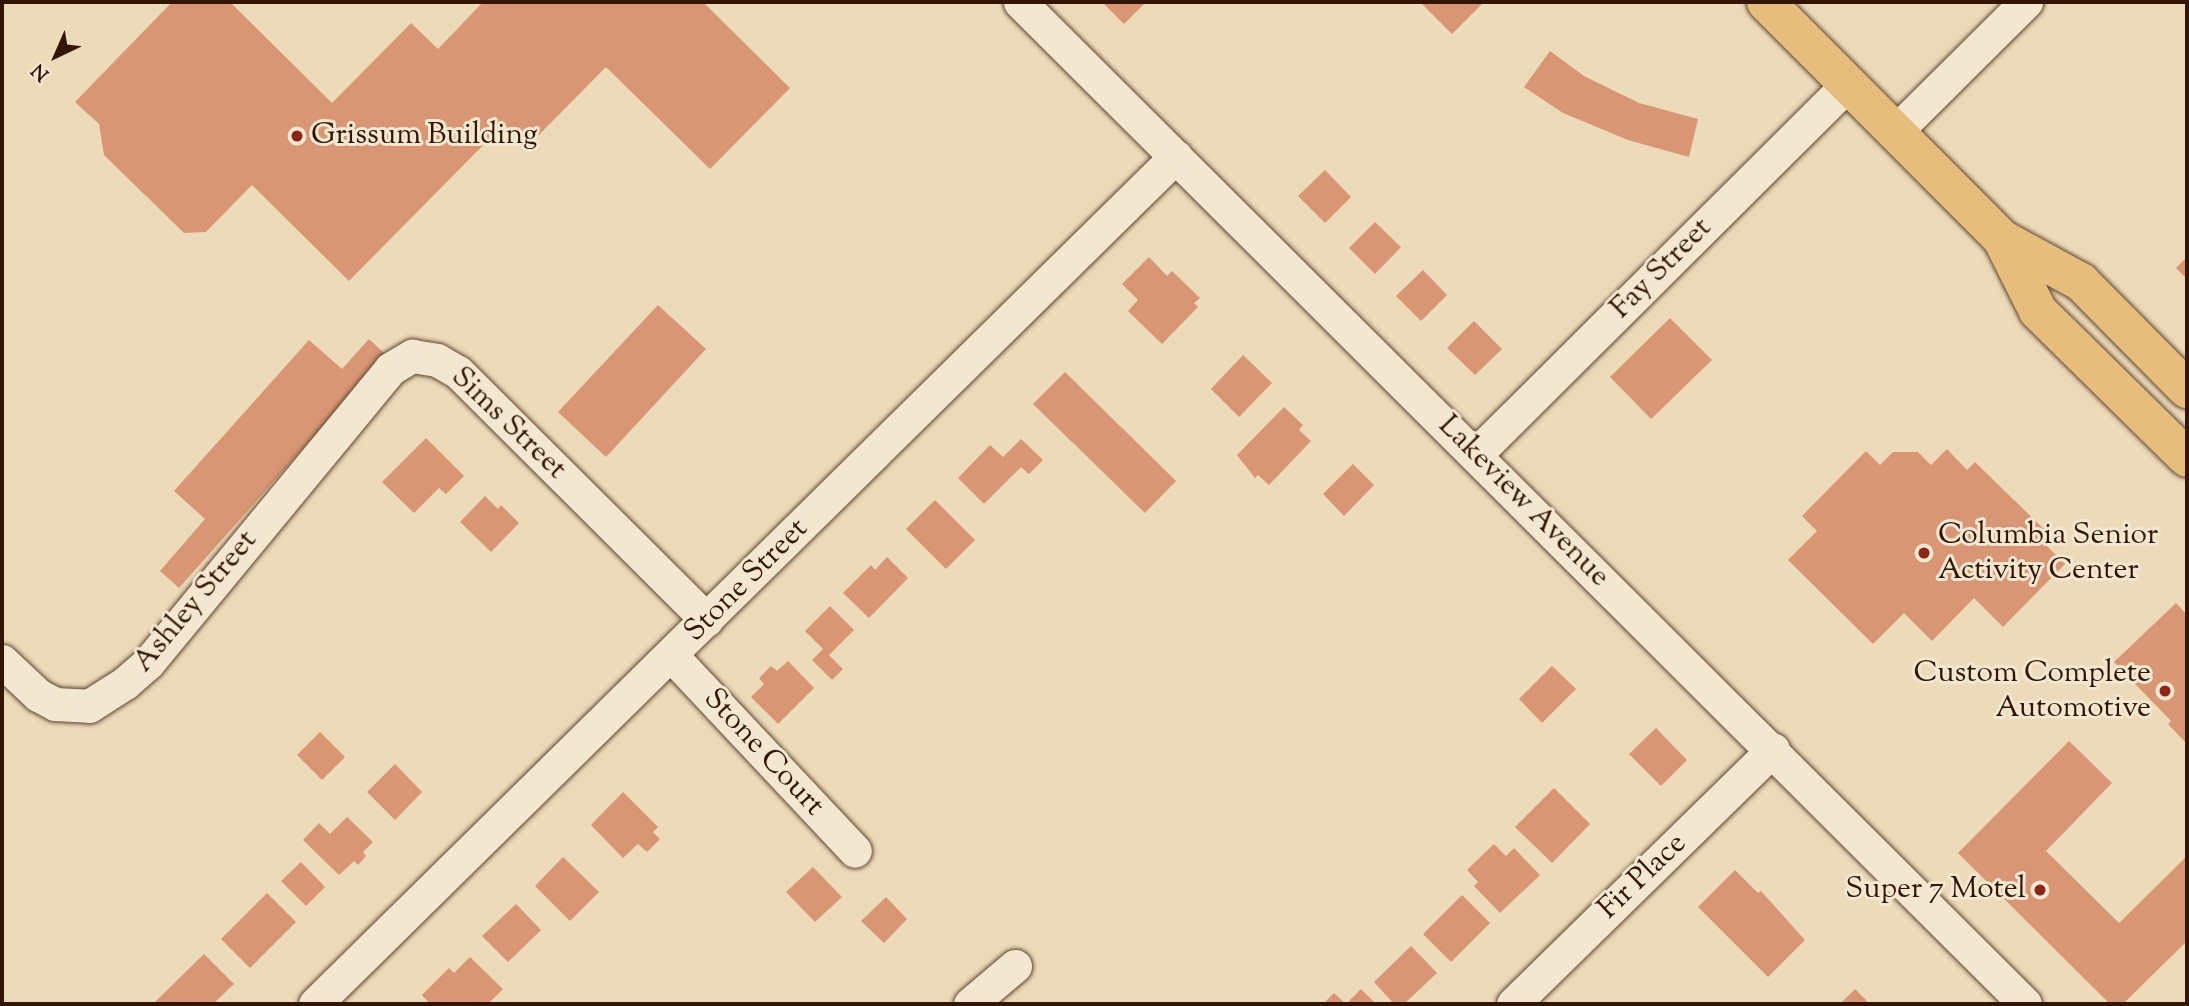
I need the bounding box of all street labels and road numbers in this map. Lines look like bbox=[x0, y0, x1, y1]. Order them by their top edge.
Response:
street label: Fay Street bbox=[1604, 211, 1720, 327]
street label: Sims Street bbox=[443, 360, 573, 488]
street label: Lakeview Avenue bbox=[1430, 409, 1616, 595]
street label: Stone Street bbox=[678, 512, 816, 650]
street label: Ashley Street bbox=[126, 524, 266, 680]
street label: Stone Court bbox=[695, 682, 831, 824]
street label: Fir Place bbox=[1592, 826, 1694, 928]

